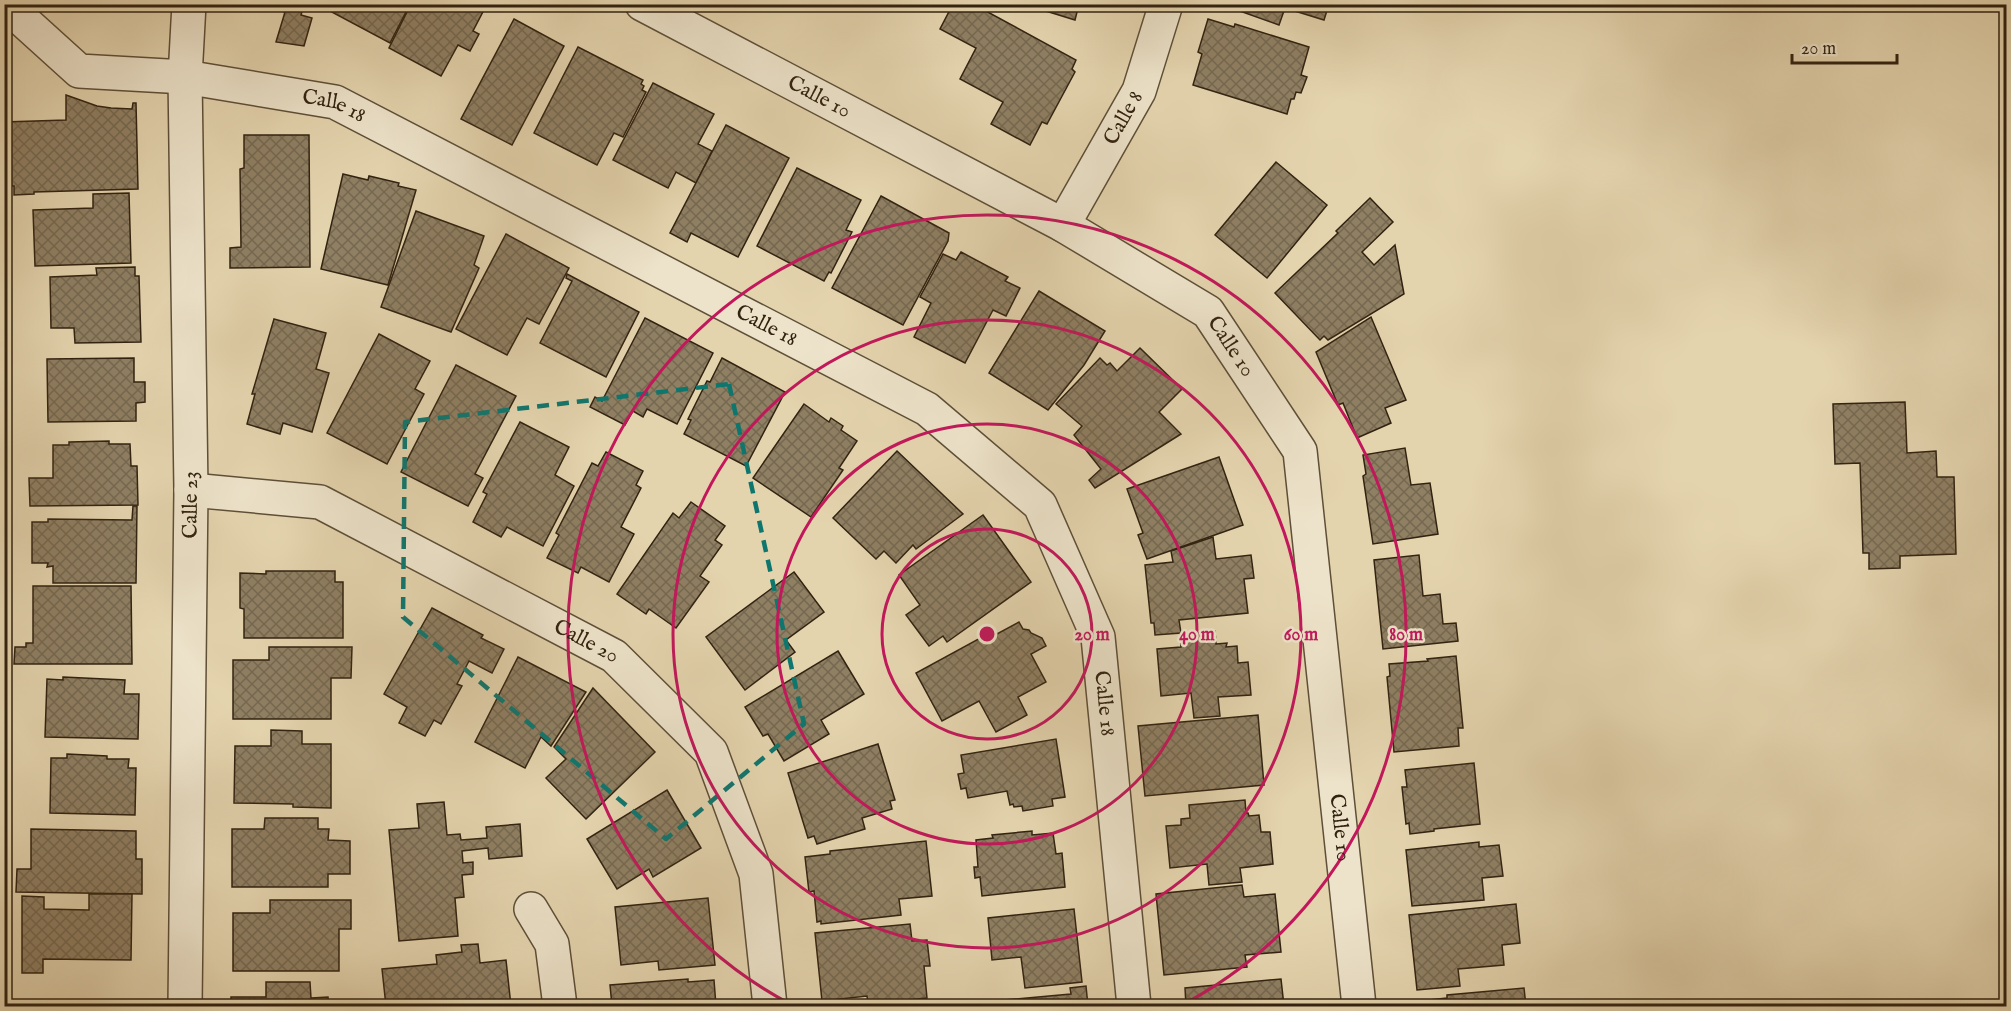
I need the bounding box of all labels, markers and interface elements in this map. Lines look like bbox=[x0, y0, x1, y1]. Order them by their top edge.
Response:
scale bar bbox=[1792, 27, 1897, 65]
text: 20 m bbox=[1801, 38, 1836, 61]
street label: Calle 10 bbox=[783, 69, 855, 125]
street label: Calle 18 bbox=[300, 83, 370, 129]
street label: Calle 8 bbox=[1098, 86, 1150, 150]
street label: Calle 18 bbox=[731, 299, 802, 353]
street label: Calle 10 bbox=[1201, 311, 1261, 382]
street label: Calle 23 bbox=[177, 471, 205, 539]
street label: Calle 20 bbox=[549, 613, 623, 670]
centre of rings bbox=[977, 624, 997, 644]
text: 20 m bbox=[1074, 624, 1110, 647]
text: 40 m bbox=[1179, 624, 1215, 647]
text: 60 m bbox=[1284, 624, 1318, 647]
text: 80 m bbox=[1389, 624, 1423, 647]
street label: Calle 18 bbox=[1088, 669, 1121, 737]
street label: Calle 10 bbox=[1323, 792, 1357, 863]

